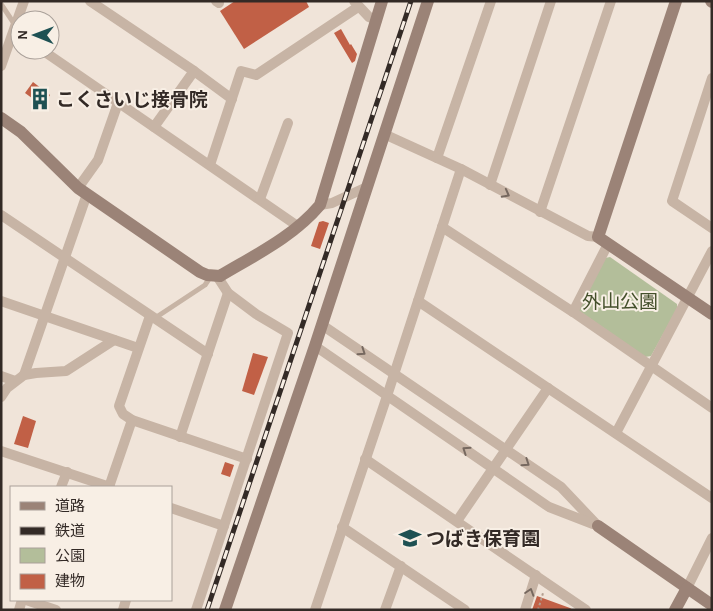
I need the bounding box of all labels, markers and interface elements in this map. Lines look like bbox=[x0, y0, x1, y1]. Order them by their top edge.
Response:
north arrow bbox=[10, 10, 60, 60]
text: N bbox=[16, 30, 30, 40]
building icon: こくさいじ接骨院 bbox=[27, 86, 53, 112]
place label: こくさいじ接骨院 bbox=[56, 90, 208, 110]
one-way arrow bbox=[501, 187, 510, 197]
park label: 外山公園 bbox=[582, 292, 658, 312]
one-way arrow bbox=[357, 346, 366, 355]
one-way arrow bbox=[462, 447, 471, 456]
one-way arrow bbox=[520, 457, 530, 466]
legend bbox=[10, 486, 172, 601]
text: 道路 bbox=[55, 498, 85, 514]
text: 鉄道 bbox=[55, 523, 85, 539]
school or university icon: つばき保育園 bbox=[397, 525, 423, 551]
place label: つばき保育園 bbox=[426, 529, 540, 549]
text: 公園 bbox=[55, 548, 85, 564]
text: 建物 bbox=[55, 573, 85, 589]
one-way arrow bbox=[525, 589, 535, 597]

